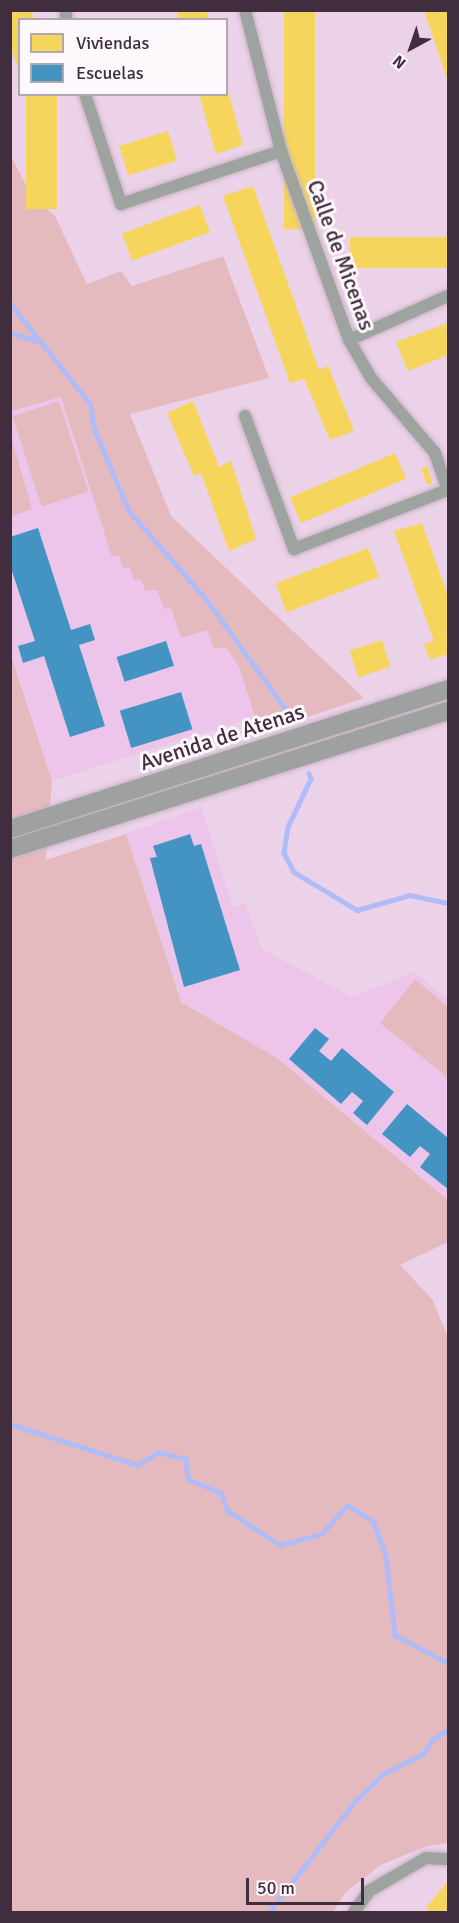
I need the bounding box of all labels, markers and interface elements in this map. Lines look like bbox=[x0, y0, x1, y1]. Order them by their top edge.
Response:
legend bbox=[18, 18, 228, 96]
north arrow bbox=[381, 18, 441, 78]
text: Viviendas bbox=[76, 32, 149, 54]
text: N bbox=[389, 51, 410, 73]
text: Escuelas bbox=[76, 62, 144, 84]
street label: Calle de Micenas bbox=[302, 176, 380, 334]
street label: Avenida de Atenas bbox=[136, 698, 308, 776]
scale bar bbox=[249, 1866, 368, 1904]
text: 50 m bbox=[257, 1877, 295, 1899]

